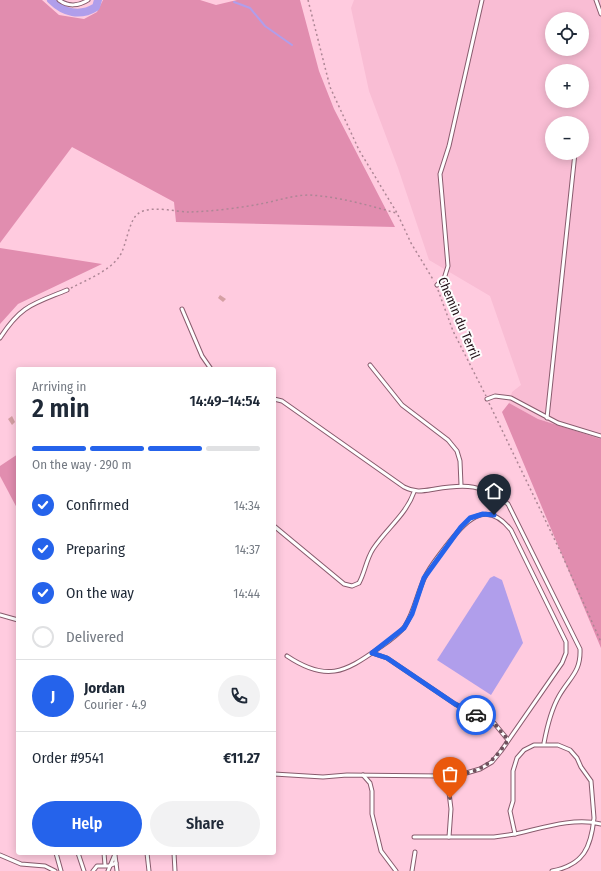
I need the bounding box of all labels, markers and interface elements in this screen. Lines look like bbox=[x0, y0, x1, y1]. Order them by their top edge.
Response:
map controls bbox=[545, 12, 589, 160]
button: locate bbox=[545, 12, 589, 56]
button: + bbox=[545, 64, 589, 108]
button: − bbox=[545, 116, 589, 160]
street label: Chemin du Terril bbox=[435, 275, 483, 362]
text: Arriving in bbox=[32, 379, 86, 394]
text: 14:49–14:54 bbox=[190, 392, 260, 410]
text: 2 min bbox=[32, 393, 90, 424]
text: On the way · 290 m bbox=[32, 457, 132, 472]
pin bbox=[477, 474, 511, 515]
icon: home bbox=[483, 480, 505, 502]
icon: check bbox=[32, 494, 54, 516]
text: Confirmed bbox=[66, 496, 129, 514]
text: 14:34 bbox=[234, 498, 260, 513]
icon: check bbox=[32, 538, 54, 560]
text: Preparing bbox=[66, 540, 125, 558]
text: 14:37 bbox=[235, 542, 260, 557]
icon: check bbox=[32, 582, 54, 604]
text: On the way bbox=[66, 584, 134, 602]
text: 14:44 bbox=[233, 586, 260, 601]
text: Delivered bbox=[66, 628, 124, 646]
button: phone bbox=[218, 675, 260, 717]
text: Jordan bbox=[84, 679, 125, 697]
text: J bbox=[51, 687, 55, 705]
courier bbox=[456, 695, 496, 735]
text: Courier · 4.9 bbox=[84, 697, 147, 712]
icon: car bbox=[465, 704, 487, 726]
text: Order #9541 bbox=[32, 749, 104, 767]
text: €11.27 bbox=[223, 749, 260, 767]
pin bbox=[433, 757, 467, 798]
icon: bag bbox=[439, 763, 461, 785]
button: Help bbox=[32, 801, 142, 847]
button: Share bbox=[150, 801, 260, 847]

